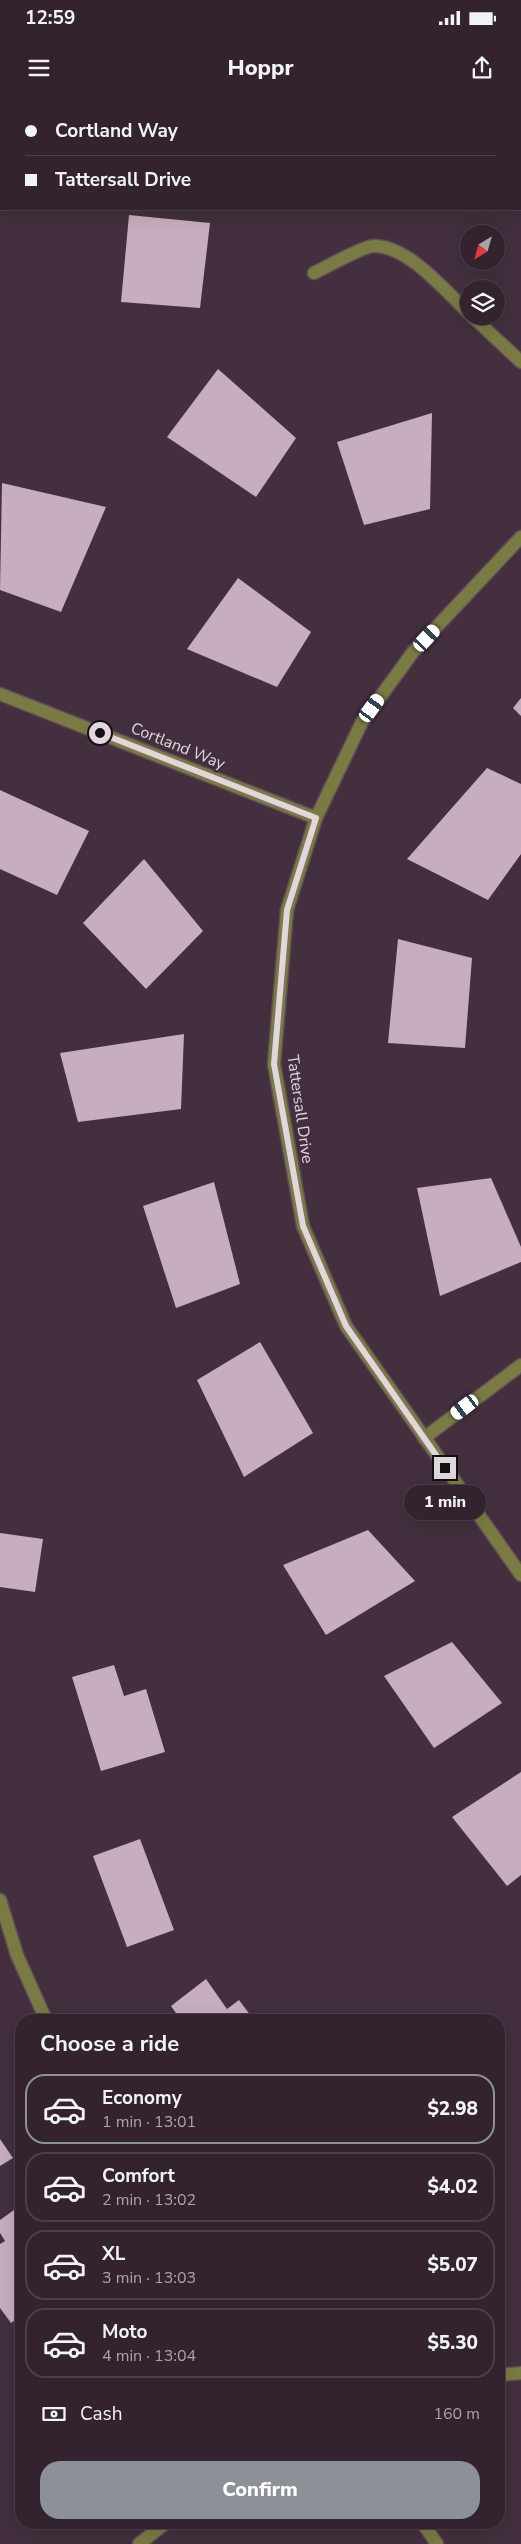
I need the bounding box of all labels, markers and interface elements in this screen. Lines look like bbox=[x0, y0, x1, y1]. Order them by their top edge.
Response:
text: 12:59 bbox=[25, 5, 75, 31]
text: Hoppr bbox=[227, 53, 294, 83]
icon: menu bbox=[25, 54, 53, 82]
icon: share bbox=[468, 54, 496, 82]
text: Cortland Way bbox=[55, 118, 178, 144]
text: Tattersall Drive bbox=[55, 167, 191, 193]
north arrow bbox=[460, 225, 505, 270]
map controls bbox=[460, 225, 505, 325]
button: layers bbox=[460, 280, 505, 325]
car bbox=[411, 622, 442, 654]
car bbox=[357, 691, 386, 725]
street label: Cortland Way bbox=[128, 717, 229, 775]
route start bbox=[89, 722, 111, 744]
street label: Tattersall Drive bbox=[281, 1053, 319, 1165]
car bbox=[448, 1392, 481, 1422]
route end bbox=[434, 1457, 456, 1479]
callout: 1 min bbox=[404, 1486, 486, 1520]
text: 1 min bbox=[424, 1491, 466, 1513]
text: Choose a ride bbox=[40, 2029, 179, 2059]
text: Economy bbox=[102, 2085, 182, 2111]
icon: car bbox=[42, 2087, 87, 2132]
text: $2.98 bbox=[427, 2096, 478, 2122]
text: 1 min · 13:01 bbox=[102, 2111, 196, 2133]
text: Comfort bbox=[102, 2163, 175, 2189]
icon: car bbox=[42, 2165, 87, 2210]
text: $4.02 bbox=[427, 2174, 478, 2200]
text: 2 min · 13:02 bbox=[102, 2189, 196, 2211]
text: XL bbox=[102, 2241, 125, 2267]
icon: car bbox=[42, 2243, 87, 2288]
text: $5.07 bbox=[427, 2252, 478, 2278]
text: 3 min · 13:03 bbox=[102, 2267, 196, 2289]
text: Moto bbox=[102, 2319, 148, 2345]
icon: car bbox=[42, 2321, 87, 2366]
text: $5.30 bbox=[427, 2330, 478, 2356]
text: 4 min · 13:04 bbox=[102, 2345, 196, 2367]
icon: cash bbox=[40, 2400, 68, 2428]
text: Cash bbox=[80, 2401, 122, 2427]
text: 160 m bbox=[433, 2403, 480, 2425]
button: Confirm bbox=[40, 2461, 480, 2519]

